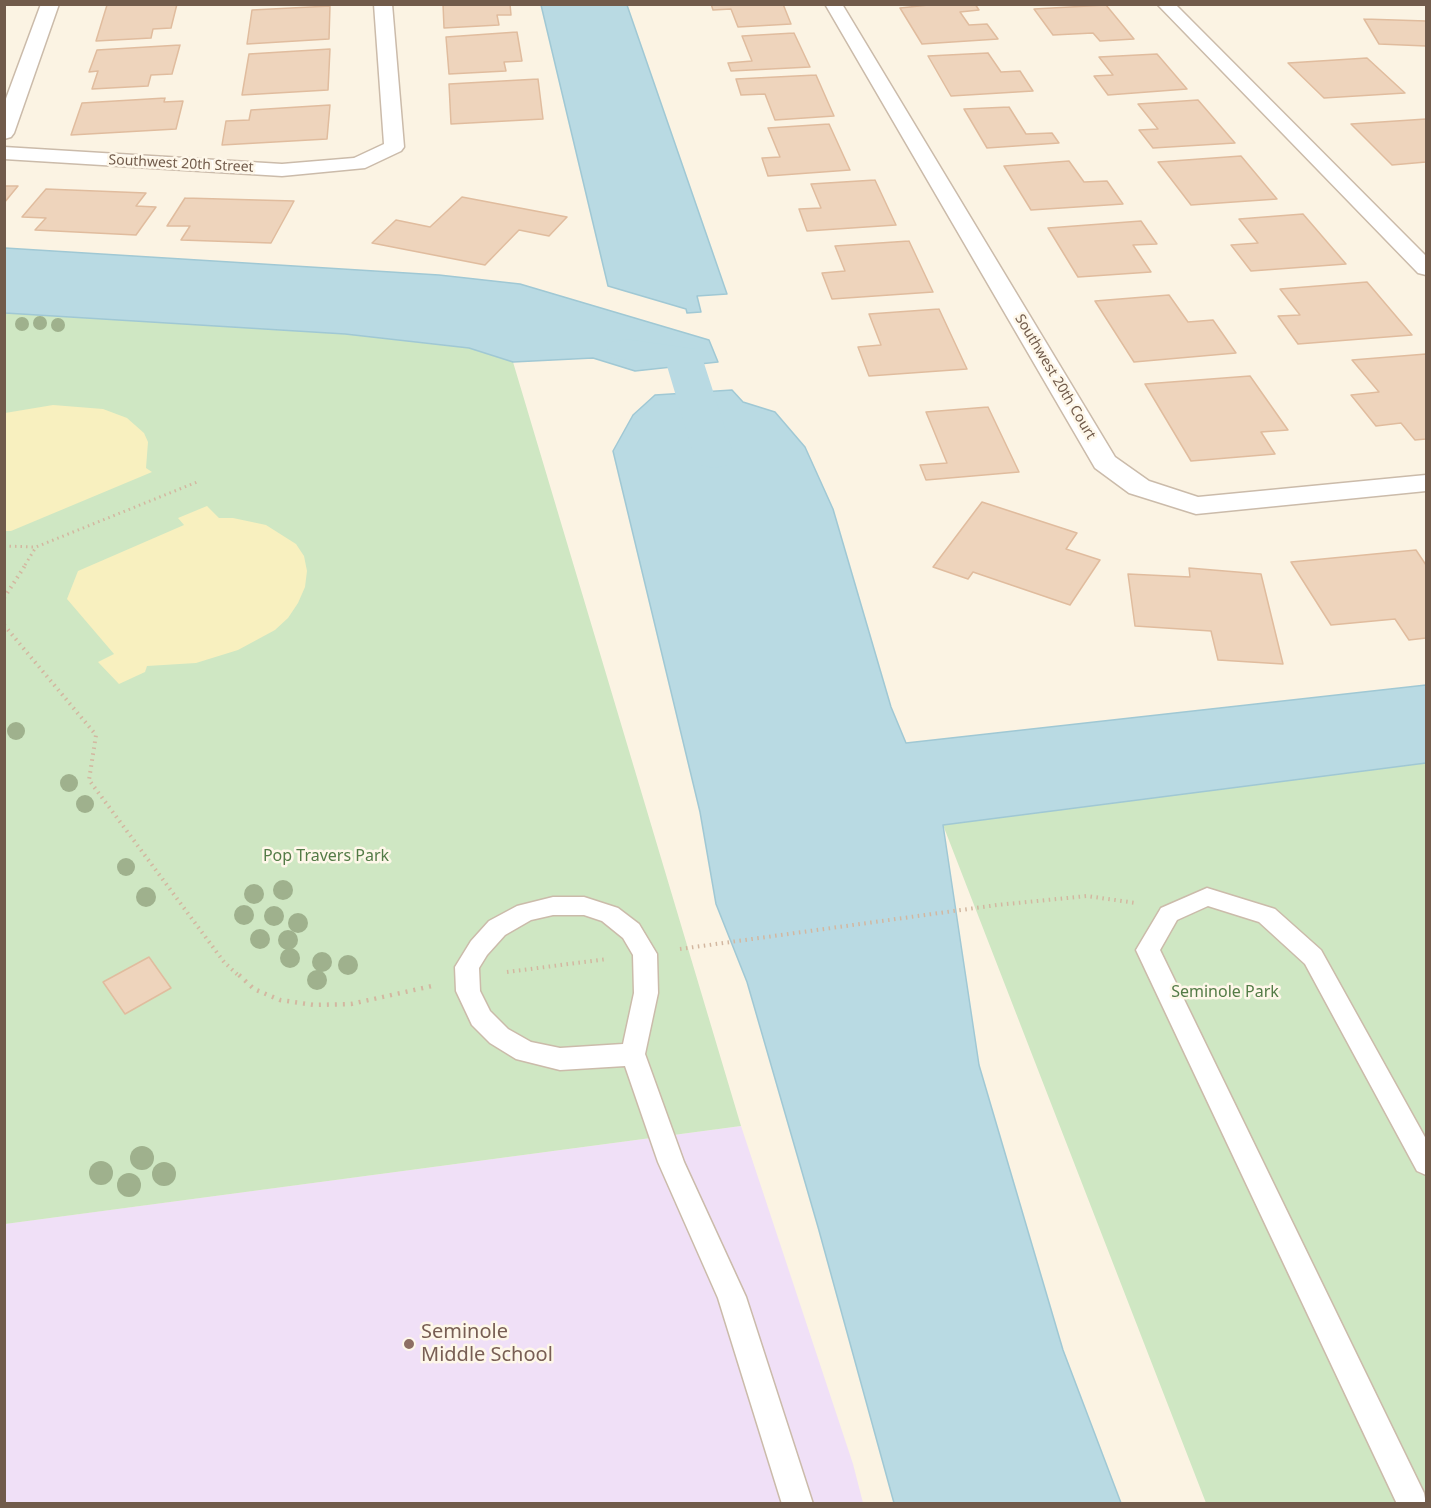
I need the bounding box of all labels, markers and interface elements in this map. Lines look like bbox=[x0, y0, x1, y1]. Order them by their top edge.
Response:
street label: Southwest 20th Street bbox=[108, 152, 254, 176]
street label: Southwest 20th Court bbox=[1011, 311, 1099, 443]
park label: Pop Travers Park bbox=[263, 846, 389, 866]
park label: Seminole Park bbox=[1171, 982, 1279, 1002]
place label: Seminole Middle School bbox=[421, 1320, 553, 1367]
marker: Seminole Middle School bbox=[402, 1337, 416, 1351]

